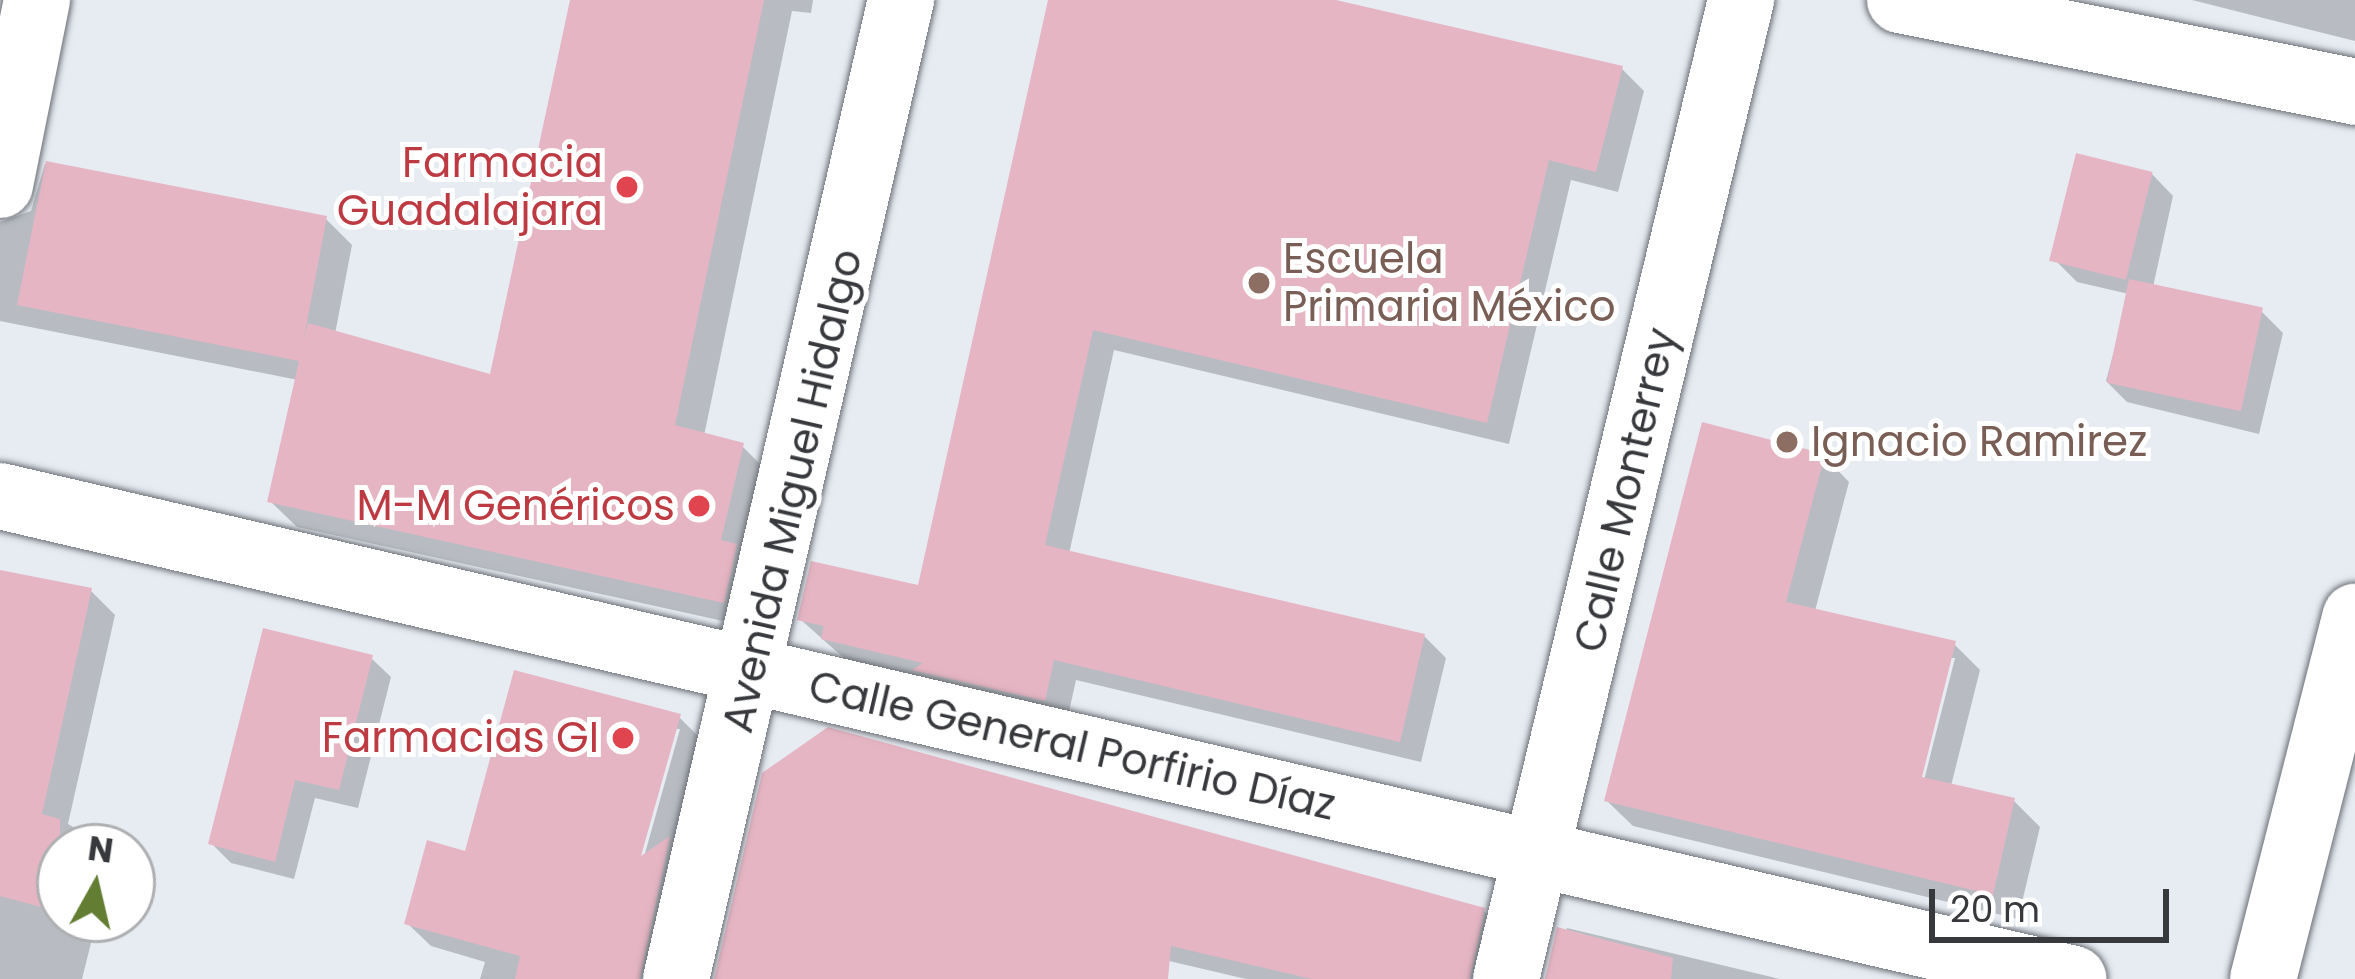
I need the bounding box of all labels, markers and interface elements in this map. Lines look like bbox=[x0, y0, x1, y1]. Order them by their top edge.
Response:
place label: Farmacia Guadalajara bbox=[337, 138, 603, 237]
marker: Farmacia Guadalajara bbox=[614, 174, 640, 200]
place label: Escuela Primaria México bbox=[1283, 234, 1616, 332]
street label: Avenida Miguel Hidalgo bbox=[713, 245, 873, 737]
marker: Escuela Primaria México bbox=[1246, 270, 1272, 296]
street label: Calle Monterrey bbox=[1564, 323, 1688, 657]
place label: Ignacio Ramirez bbox=[1811, 417, 2147, 467]
marker: Ignacio Ramirez bbox=[1774, 429, 1800, 455]
place label: M-M Genéricos bbox=[356, 481, 675, 531]
marker: M-M Genéricos bbox=[686, 493, 712, 519]
street label: Calle General Porfirio Díaz bbox=[804, 661, 1340, 831]
place label: Farmacias GI bbox=[322, 713, 599, 763]
marker: Farmacias GI bbox=[610, 725, 636, 751]
north arrow bbox=[36, 823, 156, 943]
text: N bbox=[85, 825, 116, 875]
scale bar bbox=[1935, 865, 2175, 939]
text: 20 m bbox=[1950, 884, 2040, 935]

